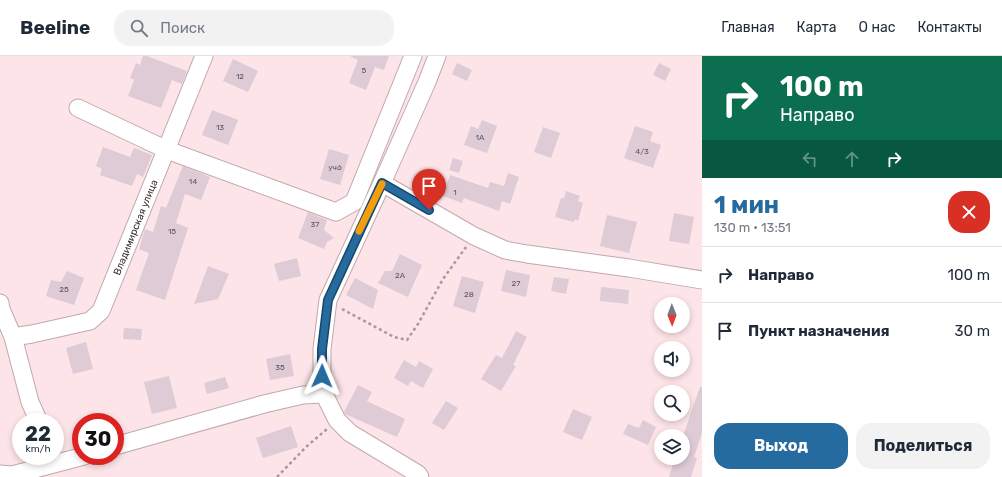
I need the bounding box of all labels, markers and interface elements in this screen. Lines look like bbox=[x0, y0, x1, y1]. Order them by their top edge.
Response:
search box bbox=[114, 10, 394, 46]
text: Beeline bbox=[20, 16, 90, 39]
icon: search bbox=[128, 17, 150, 39]
text: Поиск bbox=[160, 19, 205, 37]
text: Главная bbox=[721, 19, 775, 36]
text: Карта bbox=[797, 19, 837, 36]
text: О нас bbox=[859, 19, 895, 36]
text: Контакты bbox=[917, 19, 982, 36]
house number: 5 bbox=[362, 66, 367, 75]
text: 100 m bbox=[780, 70, 864, 103]
house number: 12 bbox=[236, 72, 244, 81]
icon: right bbox=[714, 72, 766, 124]
text: Направо bbox=[780, 104, 855, 126]
house number: 13 bbox=[216, 123, 224, 132]
house number: 1А bbox=[476, 133, 485, 142]
house number: 4/3 bbox=[635, 147, 649, 156]
icon: left bbox=[799, 148, 821, 170]
icon: ahead bbox=[841, 148, 863, 170]
icon: right bbox=[883, 148, 905, 170]
house number: уч6 bbox=[328, 163, 342, 172]
pin bbox=[412, 169, 446, 210]
icon: arrive bbox=[418, 175, 440, 197]
house number: 14 bbox=[189, 177, 197, 186]
street label: Владимирская улица bbox=[111, 178, 160, 277]
house number: 1 bbox=[453, 188, 457, 197]
text: 1 мин bbox=[714, 191, 779, 219]
button: close bbox=[948, 191, 990, 233]
house number: 37 bbox=[311, 220, 319, 229]
text: 130 m · 13:51 bbox=[714, 220, 791, 235]
house number: 15 bbox=[168, 227, 176, 236]
icon: right bbox=[714, 264, 736, 286]
text: Направо bbox=[748, 266, 814, 284]
text: 100 m bbox=[948, 266, 990, 284]
house number: 2А bbox=[395, 271, 406, 280]
house number: 27 bbox=[512, 279, 520, 288]
house number: 25 bbox=[59, 285, 69, 294]
house number: 28 bbox=[464, 290, 474, 299]
north arrow bbox=[654, 297, 690, 333]
map controls bbox=[654, 297, 690, 465]
icon: arrive bbox=[714, 320, 736, 342]
text: Пункт назначения bbox=[748, 322, 890, 340]
text: 30 m bbox=[954, 322, 990, 340]
button: sound bbox=[654, 341, 690, 377]
position arrow bbox=[301, 355, 343, 397]
house number: 35 bbox=[275, 363, 285, 372]
button: search bbox=[654, 385, 690, 421]
speed limit sign: 30 bbox=[72, 413, 124, 465]
text: 22 bbox=[25, 422, 51, 446]
button: Выход bbox=[714, 423, 848, 469]
button: Поделиться bbox=[856, 423, 990, 469]
button: layers bbox=[654, 429, 690, 465]
text: km/h bbox=[26, 443, 50, 455]

